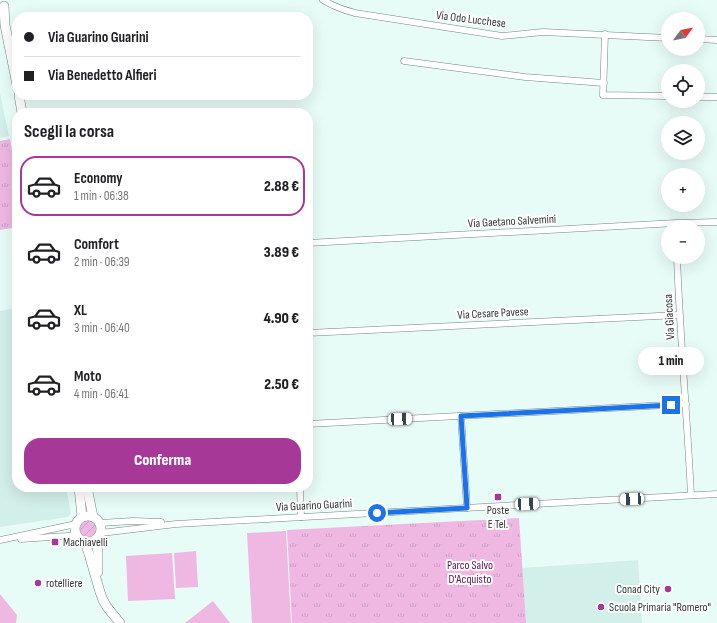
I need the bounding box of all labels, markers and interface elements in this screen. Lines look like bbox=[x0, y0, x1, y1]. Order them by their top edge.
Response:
street label: Via Odo Lucchese bbox=[435, 8, 507, 31]
north arrow bbox=[661, 12, 705, 56]
map controls bbox=[661, 12, 705, 264]
text: Via Guarino Guarini bbox=[48, 28, 149, 47]
button: locate bbox=[661, 64, 705, 108]
text: Via Benedetto Alfieri bbox=[48, 66, 157, 85]
button: layers bbox=[661, 116, 705, 160]
text: Scegli la corsa bbox=[24, 121, 114, 142]
icon: car bbox=[26, 168, 62, 204]
button: + bbox=[661, 168, 705, 212]
text: Economy bbox=[74, 169, 123, 188]
text: 2.88 € bbox=[264, 177, 299, 196]
text: 1 min · 06:38 bbox=[74, 188, 129, 204]
street label: Via Gaetano Salvemini bbox=[467, 212, 557, 231]
button: − bbox=[661, 220, 705, 264]
icon: car bbox=[26, 234, 62, 270]
text: Comfort bbox=[74, 235, 119, 254]
text: 3.89 € bbox=[264, 243, 299, 262]
text: 2 min · 06:39 bbox=[74, 254, 130, 270]
street label: Via Giacosa bbox=[661, 293, 678, 340]
icon: car bbox=[26, 300, 62, 336]
text: XL bbox=[74, 301, 87, 320]
street label: Via Cesare Pavese bbox=[457, 304, 529, 323]
text: 4.90 € bbox=[263, 309, 299, 328]
text: 3 min · 06:40 bbox=[74, 320, 130, 336]
callout: 1 min bbox=[638, 347, 704, 375]
text: 1 min bbox=[659, 353, 683, 369]
icon: car bbox=[26, 366, 62, 402]
text: Moto bbox=[74, 367, 101, 386]
text: 2.50 € bbox=[264, 375, 299, 394]
text: 4 min · 06:41 bbox=[74, 386, 129, 402]
route end bbox=[662, 396, 680, 414]
car bbox=[388, 412, 412, 426]
button: Conferma bbox=[24, 438, 301, 484]
marker: Poste E Tel. bbox=[493, 492, 503, 502]
car bbox=[620, 492, 644, 506]
street label: Via Guarino Guarini bbox=[276, 496, 352, 515]
car bbox=[515, 497, 539, 511]
place label: Poste E Tel. bbox=[487, 503, 510, 532]
route start bbox=[368, 504, 386, 522]
place label: Machiavelli bbox=[63, 535, 108, 550]
marker: Machiavelli bbox=[50, 537, 60, 547]
park label: Parco Salvo D'Acquisto bbox=[447, 558, 493, 587]
place label: rotelliere bbox=[46, 576, 83, 591]
marker: rotelliere bbox=[33, 578, 43, 588]
place label: Conad City bbox=[616, 582, 660, 597]
marker: Conad City bbox=[663, 584, 673, 594]
place label: Scuola Primaria "Romero" bbox=[609, 600, 711, 615]
marker: Scuola Primaria "Romero" bbox=[596, 602, 606, 612]

